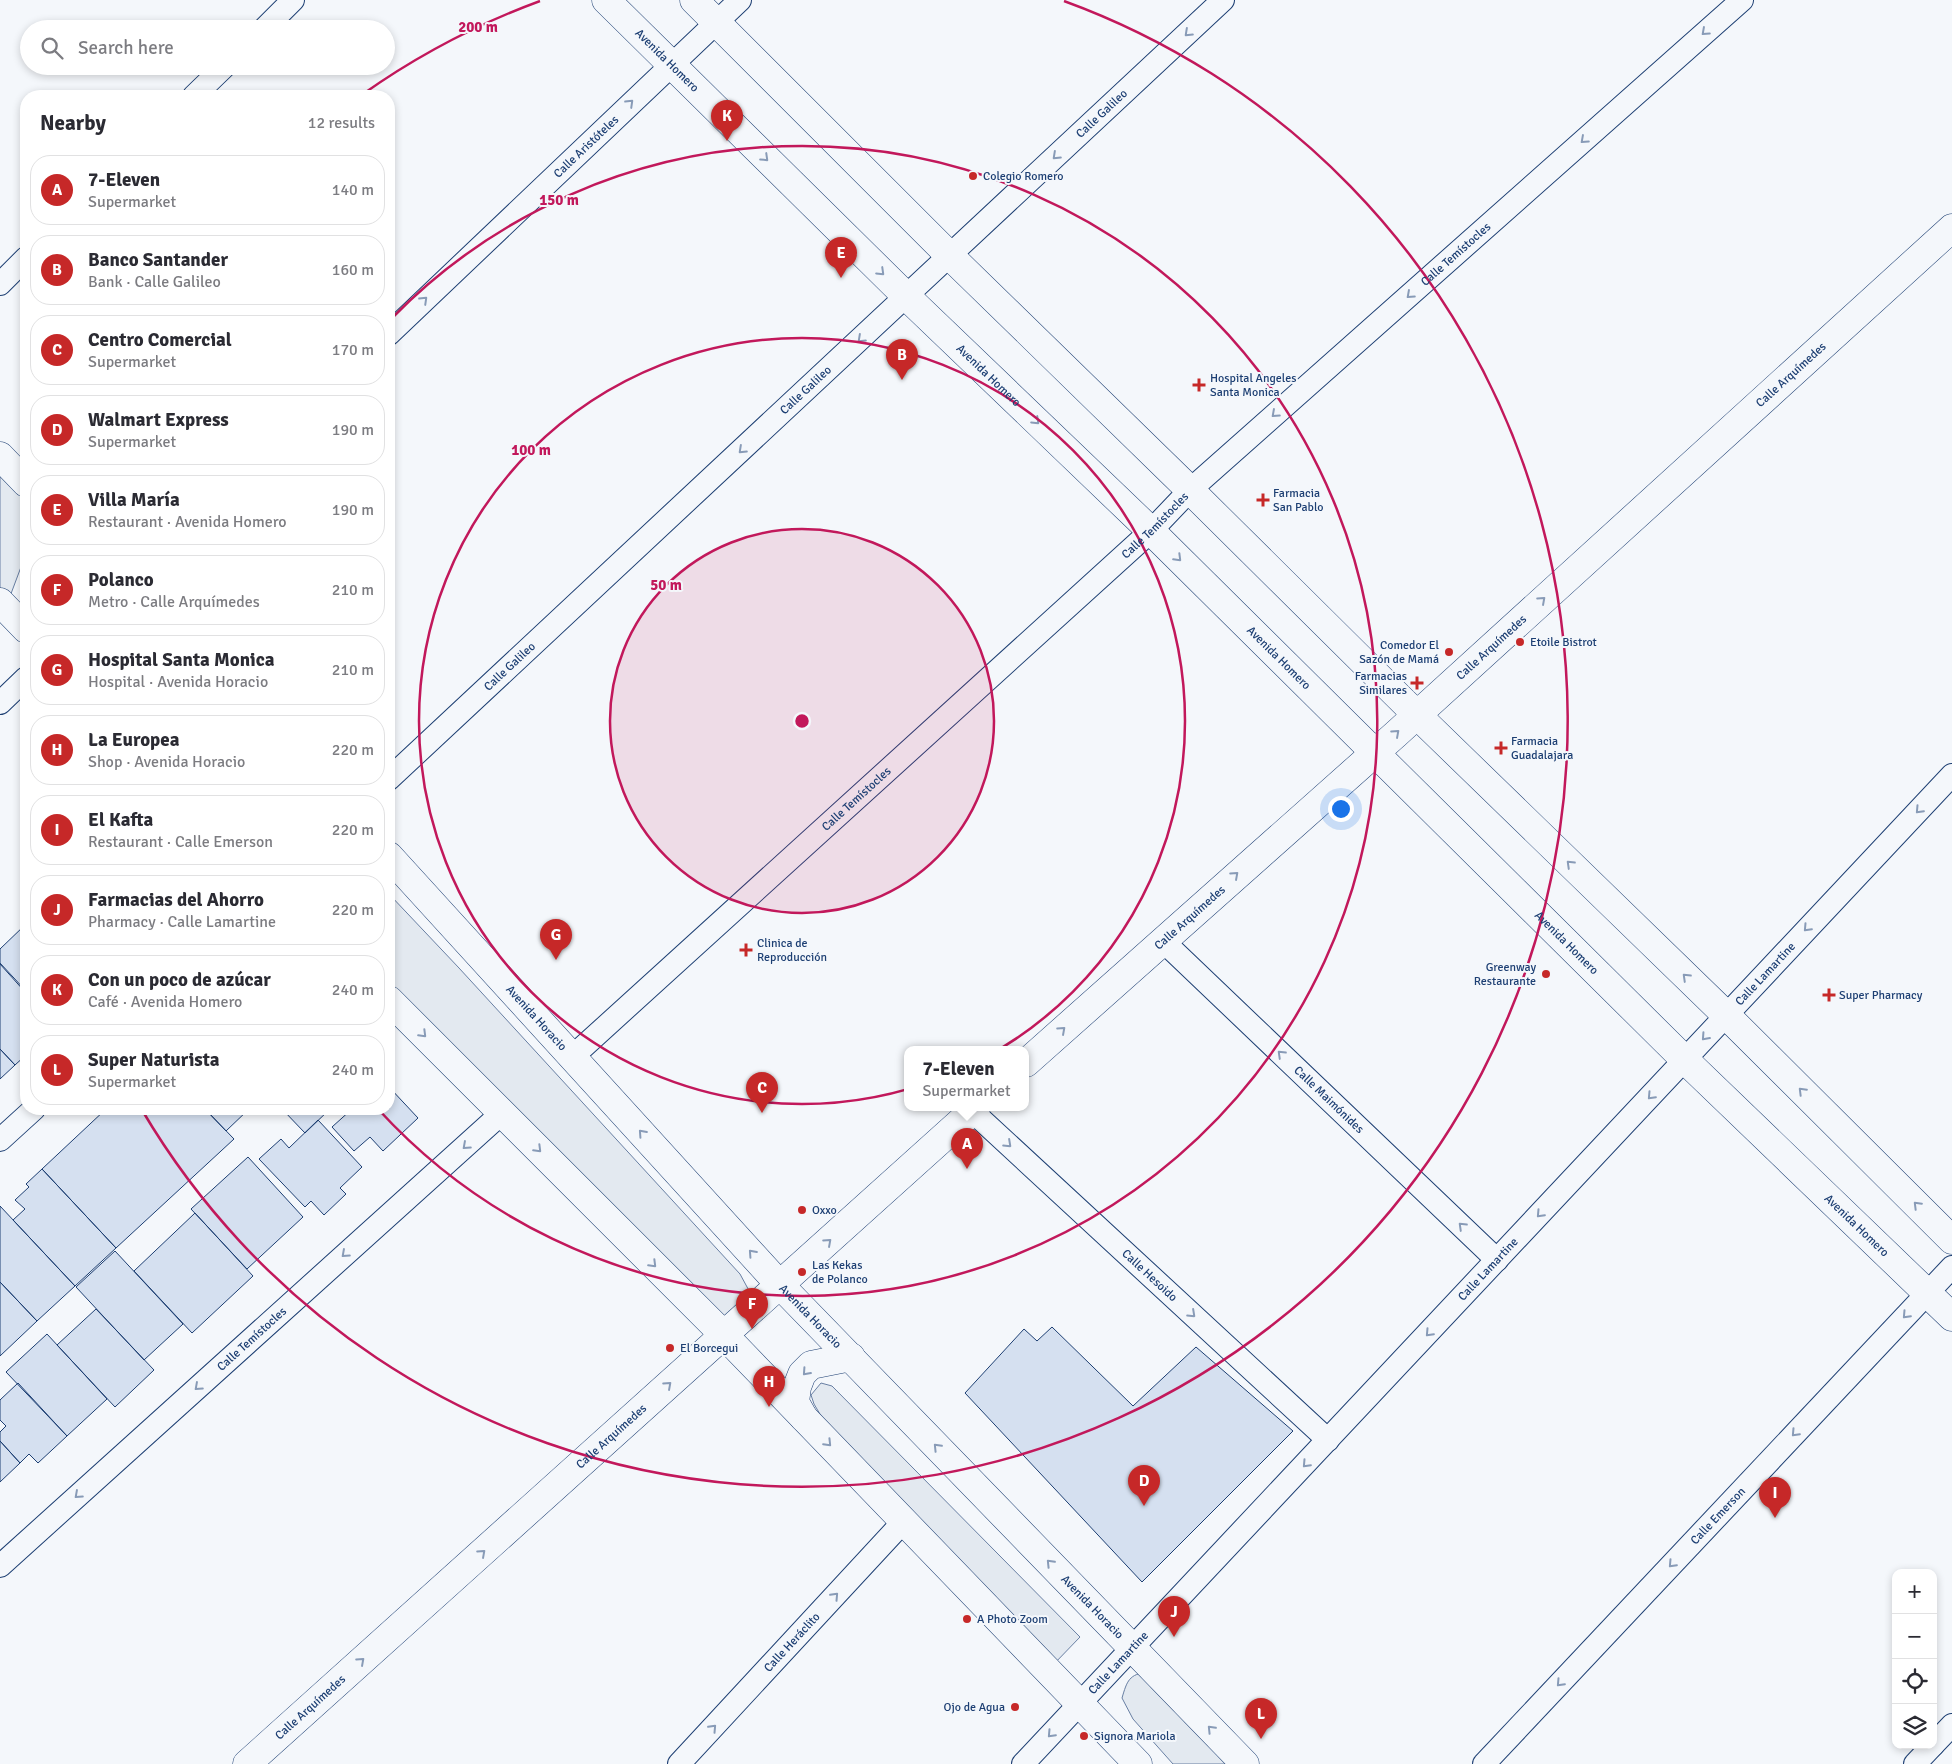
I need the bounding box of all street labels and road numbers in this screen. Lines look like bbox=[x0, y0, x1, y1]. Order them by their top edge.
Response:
street label: Avenida Homero bbox=[632, 26, 702, 95]
street label: Calle Galileo bbox=[1073, 86, 1130, 141]
street label: Calle Aristóteles bbox=[550, 112, 622, 181]
street label: Calle Temístocles bbox=[1418, 219, 1494, 289]
street label: Calle Arquímedes bbox=[1753, 339, 1829, 410]
street label: Avenida Homero bbox=[953, 341, 1024, 410]
street label: Calle Galileo bbox=[777, 362, 834, 418]
street label: Calle Temístocles bbox=[1118, 489, 1192, 562]
street label: Calle Arquímedes bbox=[1453, 611, 1530, 683]
street label: Avenida Homero bbox=[1244, 623, 1314, 693]
street label: Calle Galileo bbox=[481, 639, 538, 694]
street label: Calle Temístocles bbox=[818, 763, 894, 834]
street label: Calle Arquímedes bbox=[1151, 882, 1228, 953]
street label: Avenida Homero bbox=[1532, 908, 1602, 978]
street label: Calle Lamartine bbox=[1732, 939, 1799, 1009]
street label: Avenida Horacio bbox=[503, 982, 570, 1054]
street label: Calle Maimónides bbox=[1291, 1063, 1367, 1136]
street label: Avenida Homero bbox=[1821, 1191, 1892, 1260]
street label: Calle Lamartine bbox=[1455, 1234, 1521, 1304]
street label: Calle Hesoido bbox=[1119, 1246, 1181, 1305]
street label: Avenida Horacio bbox=[776, 1281, 845, 1351]
street label: Calle Temístocles bbox=[214, 1304, 290, 1374]
street label: Calle Arquímedes bbox=[573, 1401, 650, 1472]
street label: Calle Emerson bbox=[1687, 1484, 1748, 1548]
street label: Avenida Horacio bbox=[1058, 1572, 1127, 1642]
street label: Calle Heráclito bbox=[760, 1609, 823, 1675]
street label: Calle Lamartine bbox=[1085, 1628, 1152, 1698]
street label: Calle Arquímedes bbox=[272, 1672, 349, 1743]

